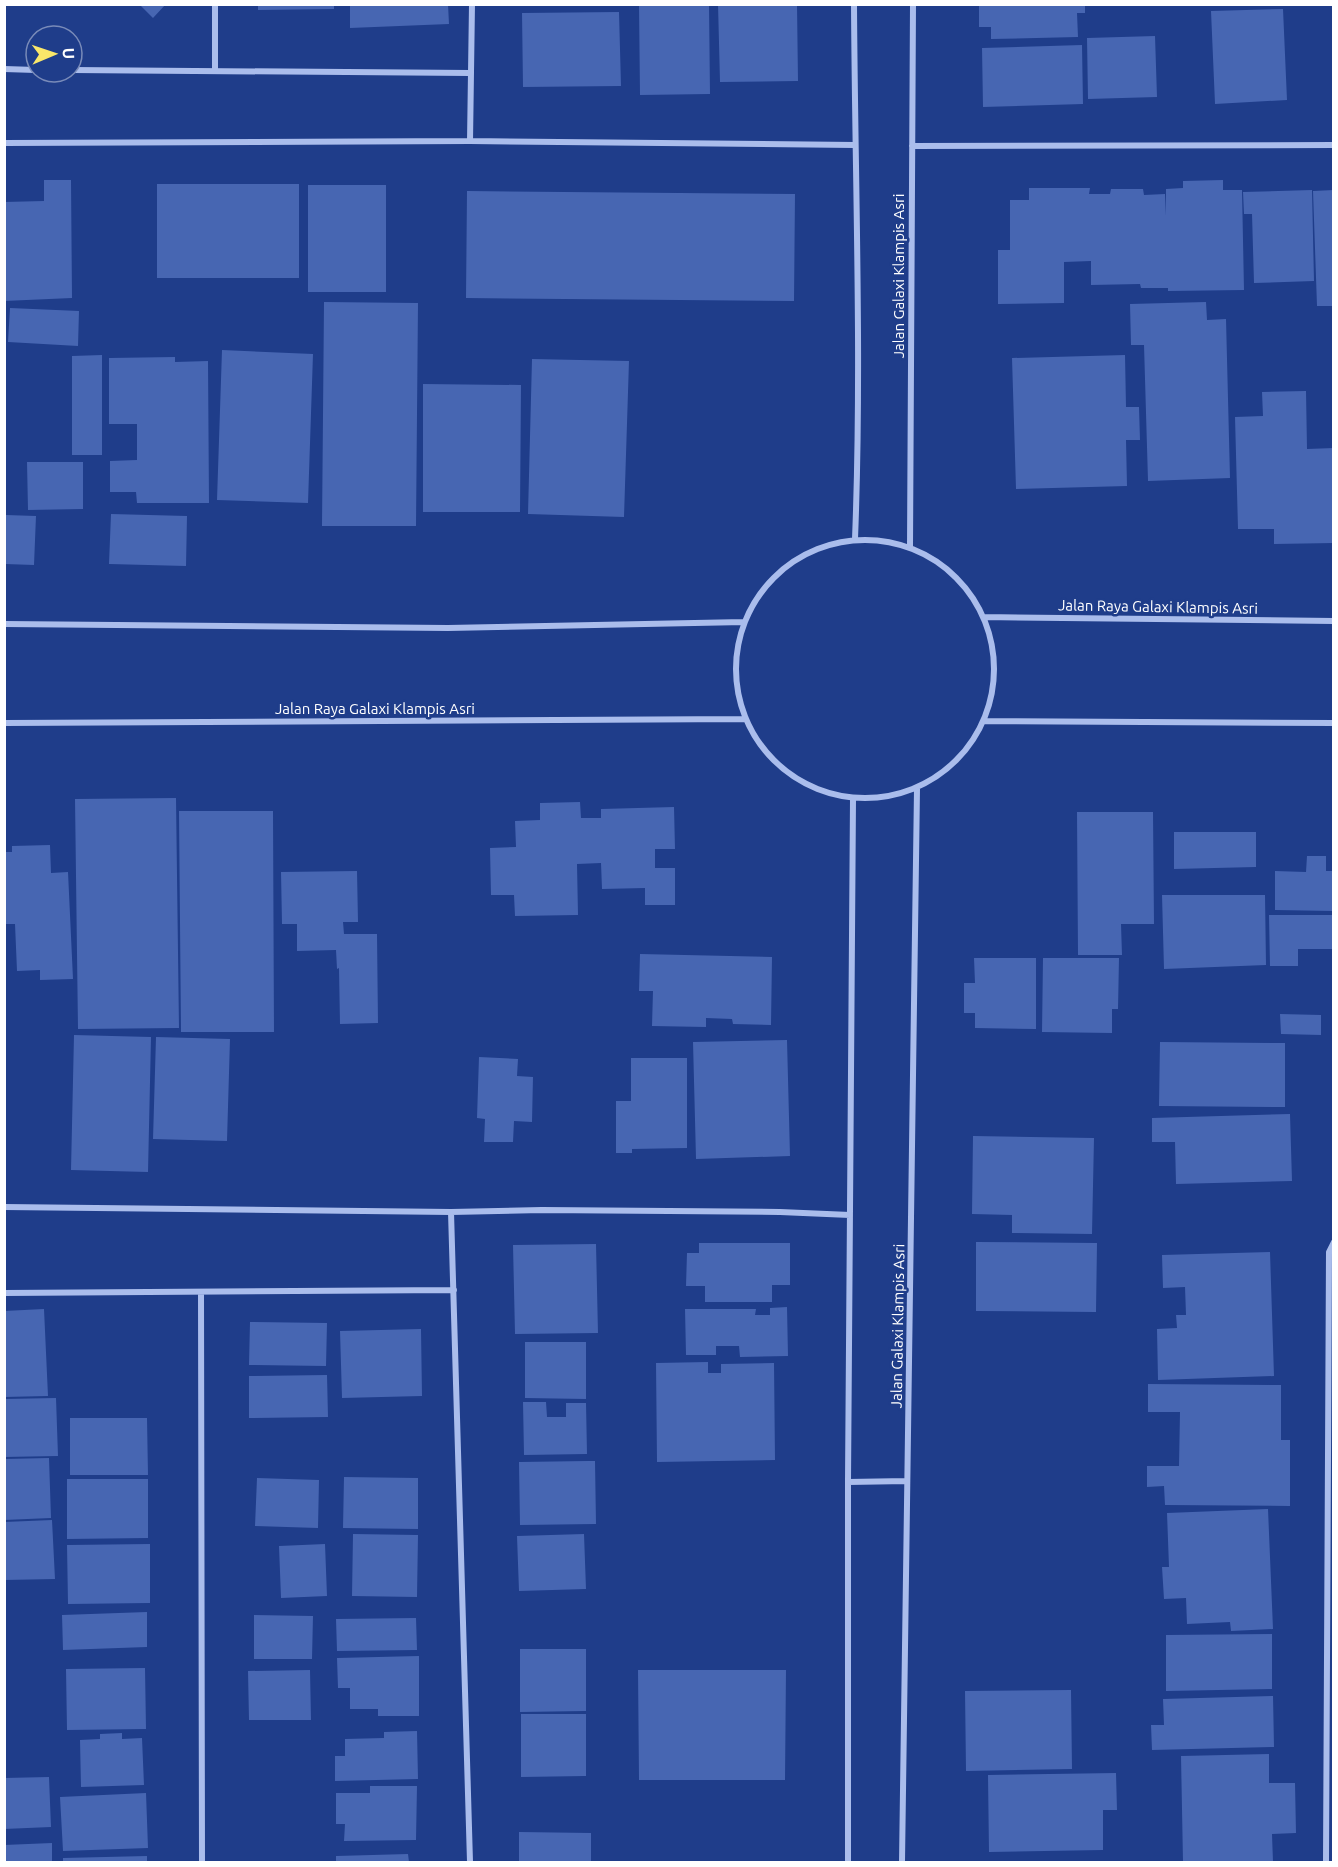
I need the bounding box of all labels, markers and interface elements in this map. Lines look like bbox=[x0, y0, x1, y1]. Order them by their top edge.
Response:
north arrow bbox=[24, 24, 84, 84]
text: U bbox=[60, 48, 78, 59]
street label: Jalan Galaxi Klampis Asri bbox=[890, 194, 907, 358]
street label: Jalan Raya Galaxi Klampis Asri bbox=[1058, 596, 1258, 617]
street label: Jalan Raya Galaxi Klampis Asri bbox=[275, 700, 475, 717]
street label: Jalan Galaxi Klampis Asri bbox=[888, 1244, 907, 1408]

